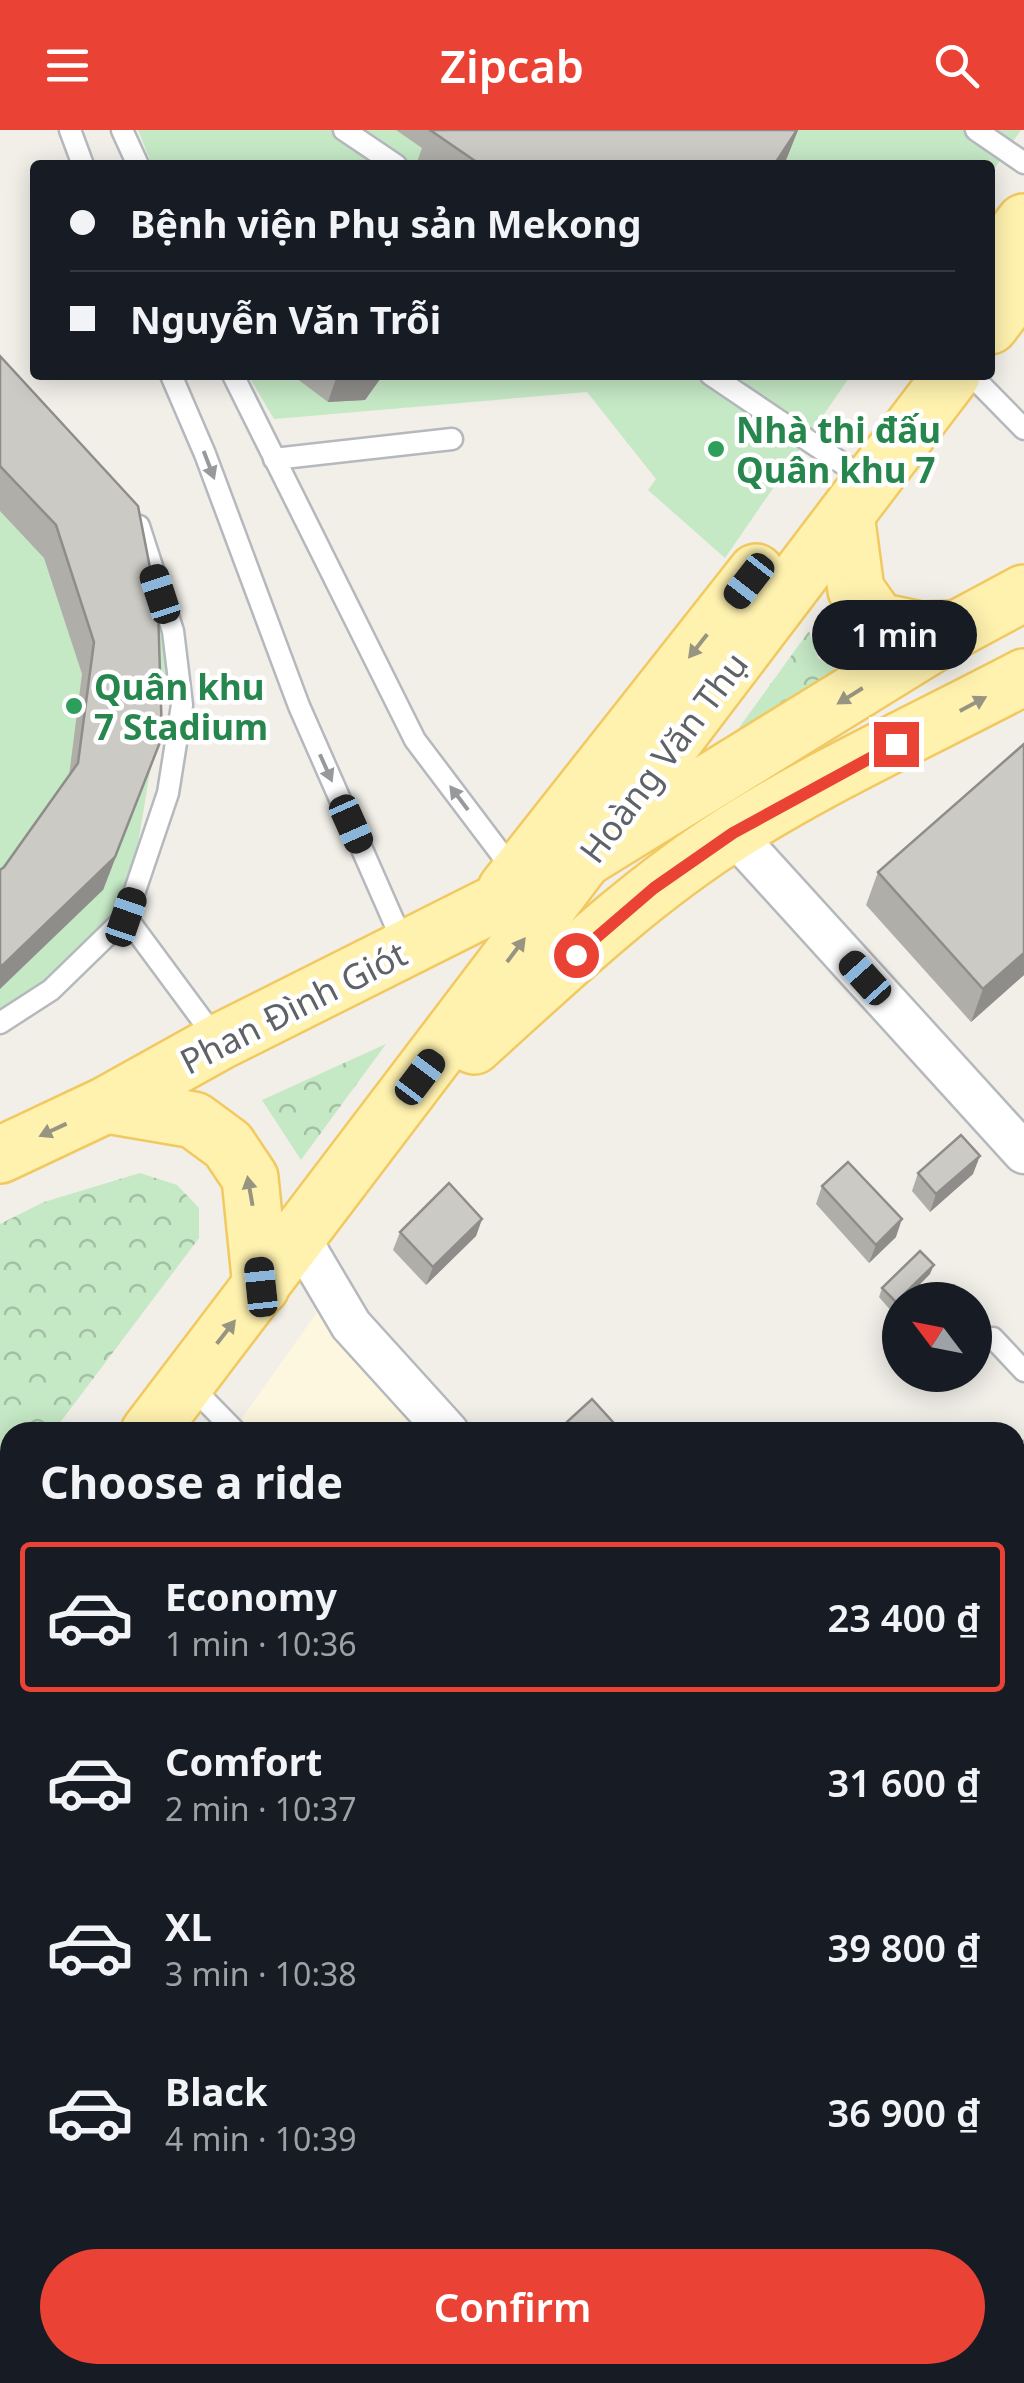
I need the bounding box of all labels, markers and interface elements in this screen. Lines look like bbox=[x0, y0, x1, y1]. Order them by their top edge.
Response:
text: Zipcab bbox=[440, 35, 584, 96]
icon: menu bbox=[40, 38, 95, 93]
icon: search bbox=[929, 38, 984, 93]
text: Bệnh viện Phụ sản Mekong bbox=[130, 197, 641, 249]
text: Nguyễn Văn Trỗi bbox=[130, 293, 441, 345]
place label: Nhà thi đấu Quân khu 7 bbox=[736, 406, 941, 493]
marker: Nhà thi đấu Quân khu 7 bbox=[705, 438, 727, 460]
one-way arrow bbox=[202, 450, 217, 480]
car bbox=[719, 548, 779, 614]
car bbox=[136, 561, 184, 627]
callout: 1 min bbox=[814, 599, 978, 669]
text: 1 min bbox=[851, 613, 938, 656]
one-way arrow bbox=[689, 633, 709, 659]
street label: Hoàng Văn Thụ bbox=[568, 642, 758, 872]
place label: Quân khu 7 Stadium bbox=[94, 663, 268, 750]
one-way arrow bbox=[836, 686, 863, 704]
marker: Quân khu 7 Stadium bbox=[63, 695, 85, 717]
one-way arrow bbox=[958, 696, 987, 713]
route end bbox=[874, 722, 919, 767]
one-way arrow bbox=[318, 753, 334, 783]
one-way arrow bbox=[450, 785, 470, 811]
car bbox=[325, 790, 377, 858]
car bbox=[102, 884, 150, 950]
street label: Phan Đình Giót bbox=[172, 930, 414, 1084]
route start bbox=[554, 933, 599, 978]
one-way arrow bbox=[506, 937, 526, 963]
car bbox=[834, 946, 896, 1010]
car bbox=[390, 1044, 450, 1110]
one-way arrow bbox=[38, 1121, 67, 1138]
one-way arrow bbox=[242, 1175, 257, 1206]
car bbox=[243, 1256, 279, 1318]
north arrow bbox=[882, 1282, 992, 1392]
map controls bbox=[882, 1282, 992, 1392]
one-way arrow bbox=[216, 1319, 236, 1345]
text: Choose a ride bbox=[40, 1451, 343, 1512]
text: Economy bbox=[165, 1570, 337, 1622]
icon: car bbox=[45, 1572, 135, 1662]
text: 23 400 ₫ bbox=[827, 1591, 980, 1643]
text: 1 min · 10:36 bbox=[165, 1622, 357, 1665]
text: Comfort bbox=[165, 1735, 322, 1787]
icon: car bbox=[45, 1737, 135, 1827]
text: 31 600 ₫ bbox=[827, 1756, 980, 1808]
text: 2 min · 10:37 bbox=[165, 1787, 357, 1830]
text: XL bbox=[165, 1900, 212, 1952]
icon: car bbox=[45, 1902, 135, 1992]
text: 39 800 ₫ bbox=[827, 1921, 980, 1973]
text: 3 min · 10:38 bbox=[165, 1952, 357, 1995]
text: Black bbox=[165, 2065, 268, 2117]
icon: car bbox=[45, 2067, 135, 2157]
text: 36 900 ₫ bbox=[827, 2086, 980, 2138]
text: 4 min · 10:39 bbox=[165, 2117, 357, 2160]
button: Confirm bbox=[40, 2249, 985, 2364]

